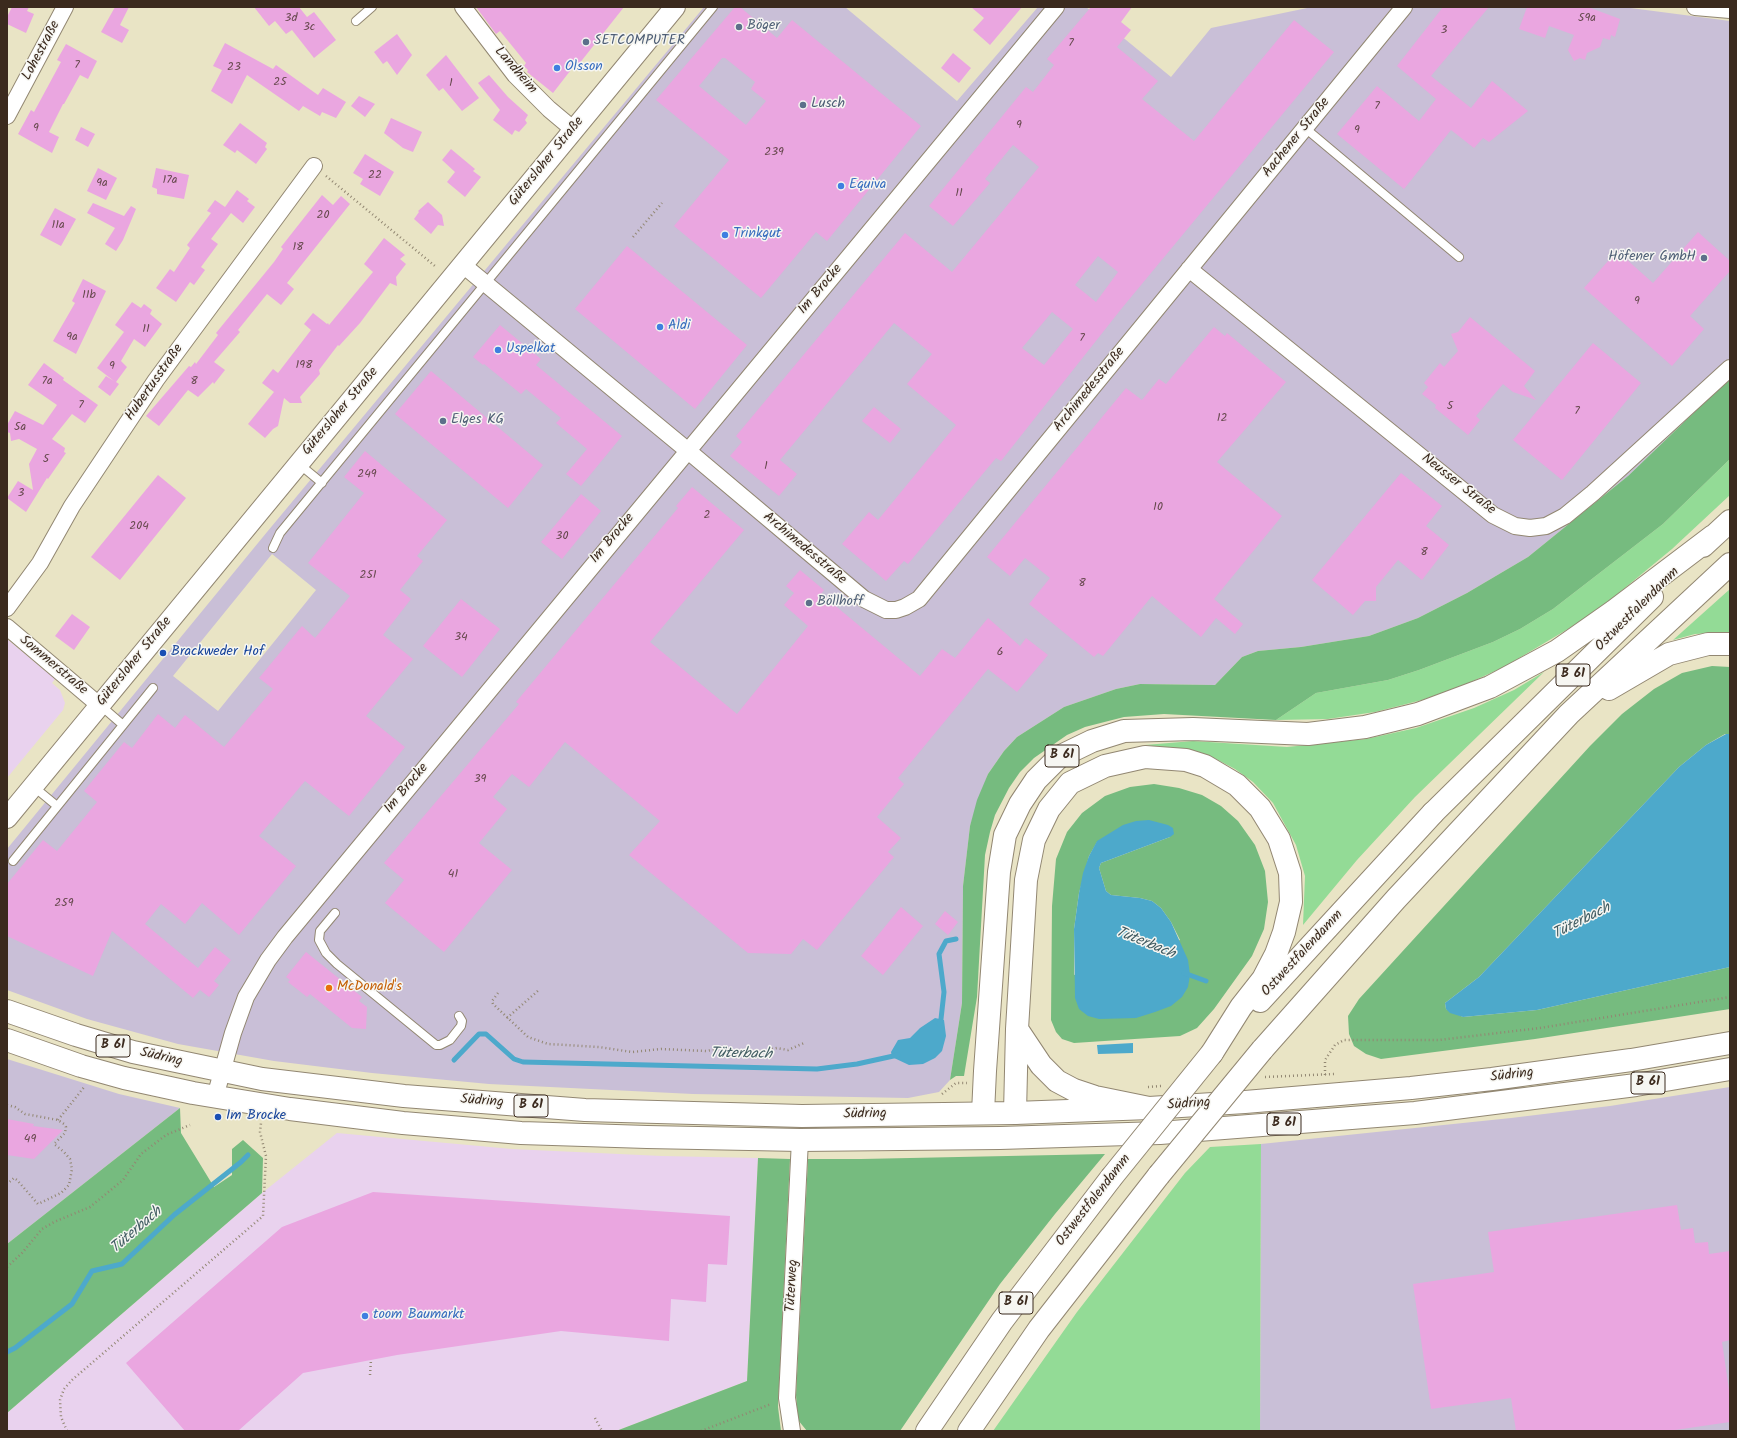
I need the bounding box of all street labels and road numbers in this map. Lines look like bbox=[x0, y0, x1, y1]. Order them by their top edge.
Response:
street label: Lohestraße bbox=[19, 18, 65, 84]
street label: Landheim bbox=[490, 44, 540, 98]
street label: Aachener Straße bbox=[1260, 95, 1334, 181]
street label: Gütersloher Straße bbox=[506, 114, 588, 210]
street label: Im Brocke bbox=[795, 262, 847, 318]
street label: Hubertusstraße bbox=[122, 341, 188, 425]
street label: Archimedesstraße bbox=[1051, 344, 1129, 436]
street label: Gütersloher Straße bbox=[299, 364, 383, 460]
street label: Neusser Straße bbox=[1418, 451, 1498, 519]
street label: Archimedesstraße bbox=[759, 509, 849, 589]
street label: Im Brocke bbox=[587, 511, 639, 567]
street label: Ostwestfalendamm bbox=[1592, 564, 1684, 656]
street label: Gütersloher Straße bbox=[94, 614, 176, 710]
street label: Sommerstraße bbox=[15, 633, 91, 699]
road number: B 61 bbox=[1556, 664, 1590, 686]
road number: B 61 bbox=[1045, 745, 1079, 767]
street label: Im Brocke bbox=[381, 761, 433, 817]
street label: Ostwestfalendamm bbox=[1259, 907, 1347, 1001]
road number: B 61 bbox=[96, 1035, 130, 1057]
street label: Südring bbox=[138, 1045, 184, 1071]
street label: Südring bbox=[1490, 1065, 1534, 1087]
road number: B 61 bbox=[1631, 1072, 1665, 1094]
street label: Südring bbox=[460, 1092, 504, 1112]
road number: B 61 bbox=[514, 1095, 548, 1117]
street label: Südring bbox=[1167, 1095, 1211, 1115]
street label: Südring bbox=[843, 1106, 887, 1124]
road number: B 61 bbox=[1267, 1113, 1301, 1135]
street label: Ostwestfalendamm bbox=[1053, 1152, 1135, 1250]
street label: Tüterweg bbox=[783, 1259, 803, 1313]
road number: B 61 bbox=[999, 1292, 1033, 1314]

